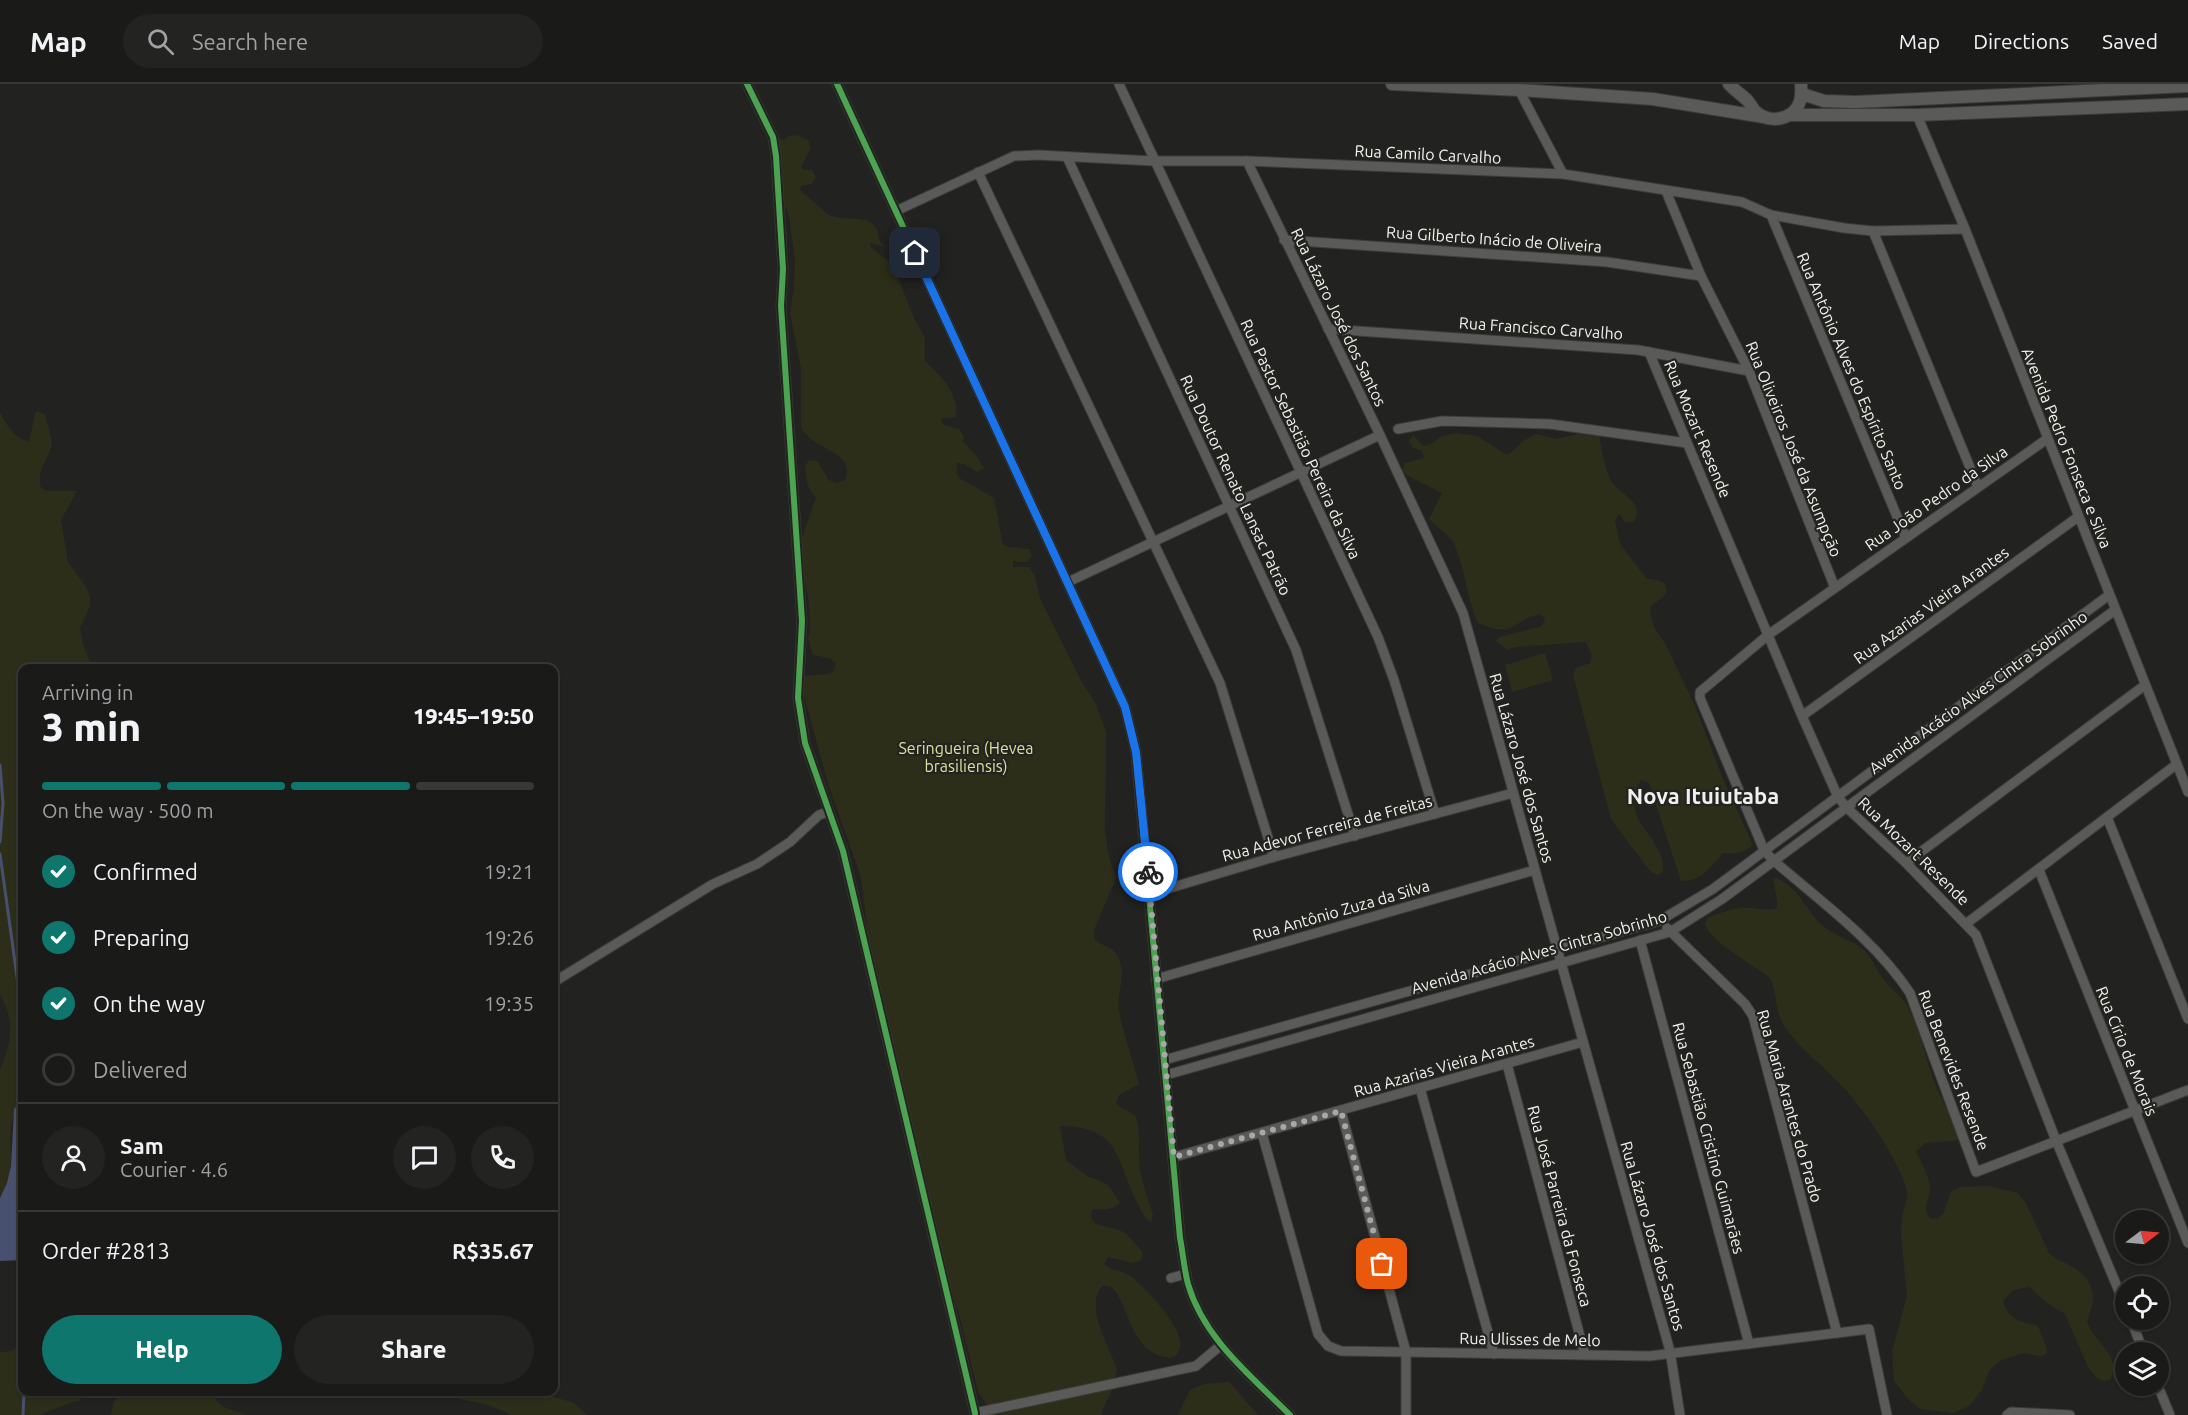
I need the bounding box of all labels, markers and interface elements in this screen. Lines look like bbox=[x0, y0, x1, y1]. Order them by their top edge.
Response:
search box bbox=[123, 14, 543, 68]
icon: search bbox=[144, 25, 177, 58]
text: Map bbox=[30, 26, 87, 57]
text: Search here bbox=[192, 29, 308, 54]
text: Map bbox=[1899, 29, 1940, 53]
text: Directions bbox=[1973, 29, 2069, 53]
text: Saved bbox=[2102, 29, 2158, 53]
street label: Rua Camilo Carvalho bbox=[1354, 141, 1502, 167]
street label: Rua Gilberto Inácio de Oliveira bbox=[1386, 222, 1602, 256]
street label: Rua Lázaro José dos Santos bbox=[1288, 225, 1390, 409]
pin bbox=[889, 227, 940, 278]
icon: home bbox=[898, 236, 931, 269]
street label: Rua Antônio Alves do Espírito Santo bbox=[1794, 250, 1910, 492]
street label: Rua Francisco Carvalho bbox=[1458, 313, 1624, 343]
street label: Rua Pastor Sebastião Pereira da Silva bbox=[1237, 316, 1365, 562]
street label: Rua Oliveiros José da Asumpção bbox=[1742, 339, 1846, 559]
street label: Avenida Pedro Fonseca e Silva bbox=[2018, 345, 2116, 551]
street label: Rua Mozart Resende bbox=[1661, 358, 1735, 500]
street label: Rua Doutor Renato Lansac Patrão bbox=[1177, 372, 1295, 598]
street label: Rua João Pedro da Silva bbox=[1861, 442, 2011, 554]
street label: Rua Azarias Vieira Arantes bbox=[1850, 543, 2012, 667]
street label: Avenida Acácio Alves Cintra Sobrinho bbox=[1866, 607, 2090, 777]
street label: Rua Lázaro José dos Santos bbox=[1486, 671, 1558, 865]
text: Arriving in bbox=[42, 681, 133, 704]
text: 19:45–19:50 bbox=[413, 703, 534, 728]
text: 3 min bbox=[42, 705, 141, 748]
park label: Seringueira (Hevea brasiliensis) bbox=[898, 739, 1034, 776]
district label: Nova Ituiutaba bbox=[1627, 783, 1779, 808]
street label: Rua Adevor Ferreira de Freitas bbox=[1220, 791, 1434, 865]
street label: Rua Mozart Resende bbox=[1855, 793, 1973, 909]
text: On the way · 500 m bbox=[42, 799, 214, 822]
courier bbox=[1118, 842, 1178, 902]
icon: check bbox=[42, 855, 75, 888]
icon: bike bbox=[1132, 856, 1165, 889]
text: Confirmed bbox=[93, 859, 198, 884]
text: 19:21 bbox=[484, 860, 534, 883]
street label: Rua Antônio Zuza da Silva bbox=[1250, 876, 1432, 944]
street label: Avenida Acácio Alves Cintra Sobrinho bbox=[1409, 907, 1669, 997]
icon: check bbox=[42, 921, 75, 954]
text: Preparing bbox=[93, 925, 190, 950]
text: 19:26 bbox=[484, 926, 534, 949]
street label: Rua Círio de Morais bbox=[2093, 984, 2161, 1118]
icon: check bbox=[42, 987, 75, 1020]
street label: Rua Benevides Resende bbox=[1915, 987, 1993, 1153]
text: On the way bbox=[93, 991, 205, 1016]
text: 19:35 bbox=[484, 992, 534, 1015]
street label: Rua Maria Arantes do Prado bbox=[1754, 1008, 1826, 1204]
street label: Rua Sebastião Cristino Guimarães bbox=[1669, 1020, 1749, 1256]
street label: Rua Azarias Vieira Arantes bbox=[1352, 1032, 1536, 1100]
text: Delivered bbox=[93, 1057, 188, 1082]
street label: Rua José Parreira da Fonseca bbox=[1524, 1103, 1596, 1309]
button: person bbox=[42, 1126, 105, 1189]
button: chat bbox=[393, 1126, 456, 1189]
button: phone bbox=[471, 1126, 534, 1189]
text: Sam bbox=[120, 1133, 164, 1158]
street label: Rua Lázaro José dos Santos bbox=[1617, 1139, 1689, 1333]
text: Courier · 4.6 bbox=[120, 1158, 228, 1181]
north arrow bbox=[2115, 1210, 2169, 1264]
map controls bbox=[2115, 1210, 2169, 1396]
text: Order #2813 bbox=[42, 1238, 170, 1263]
text: R$35.67 bbox=[452, 1238, 534, 1263]
pin bbox=[1356, 1238, 1407, 1289]
icon: bag bbox=[1365, 1247, 1398, 1280]
button: locate bbox=[2115, 1276, 2169, 1330]
button: Help bbox=[42, 1315, 282, 1384]
button: Share bbox=[294, 1315, 534, 1384]
street label: Rua Ulisses de Melo bbox=[1459, 1329, 1601, 1349]
button: layers bbox=[2115, 1342, 2169, 1396]

